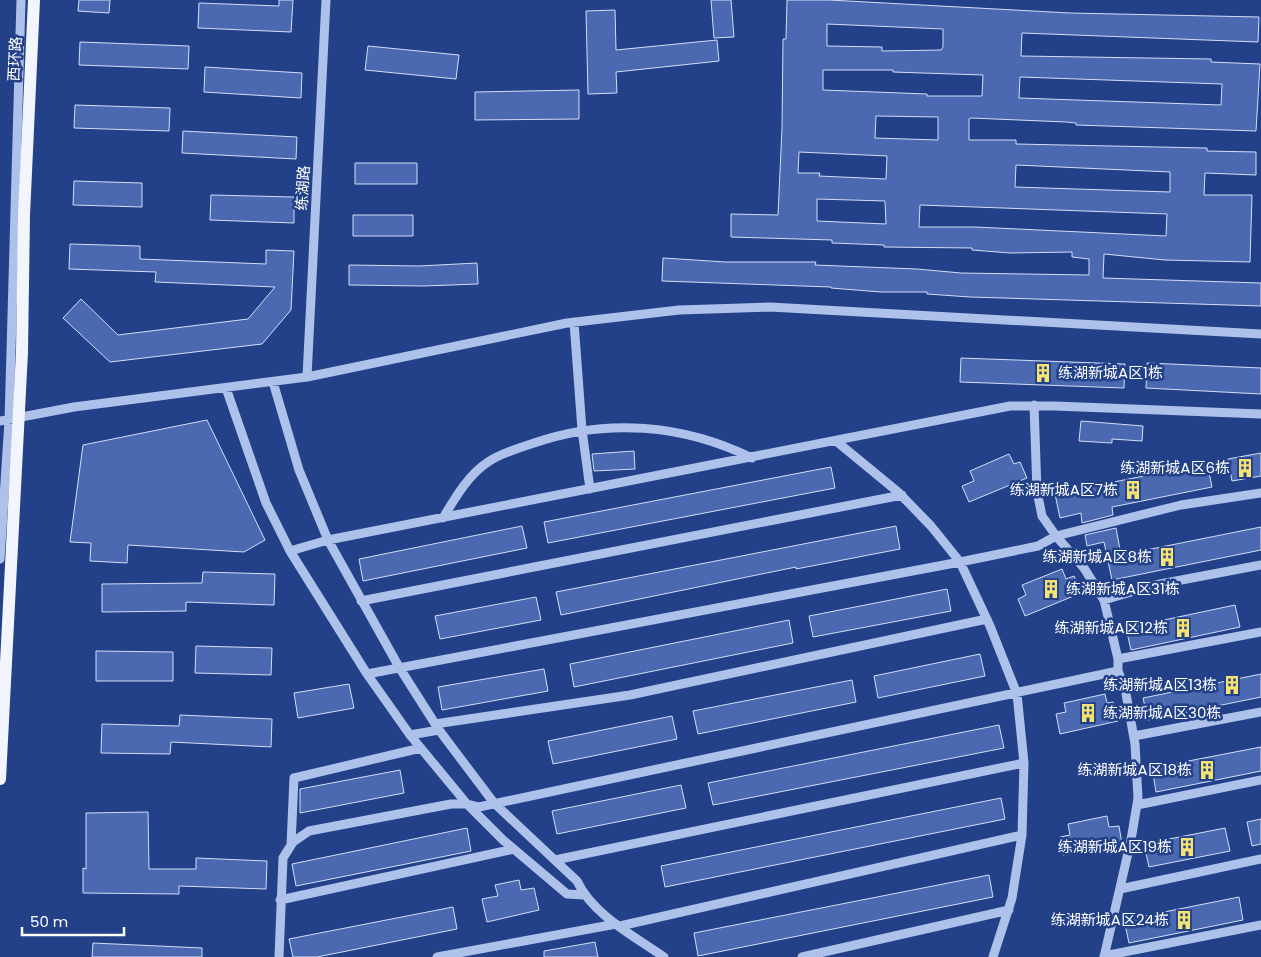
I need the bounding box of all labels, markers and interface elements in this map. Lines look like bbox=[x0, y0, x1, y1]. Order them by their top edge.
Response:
street label: 西环路 bbox=[3, 36, 26, 82]
street label: 练湖路 bbox=[291, 165, 314, 211]
building icon: 练湖新城A区1栋 bbox=[1032, 362, 1054, 384]
place label: 练湖新城A区1栋 bbox=[1058, 362, 1163, 383]
place label: 练湖新城A区6栋 bbox=[1120, 457, 1230, 478]
building icon: 练湖新城A区6栋 bbox=[1234, 457, 1256, 479]
place label: 练湖新城A区7栋 bbox=[1010, 479, 1118, 500]
building icon: 练湖新城A区7栋 bbox=[1122, 479, 1144, 501]
place label: 练湖新城A区8栋 bbox=[1042, 546, 1152, 567]
building icon: 练湖新城A区8栋 bbox=[1156, 546, 1178, 568]
building icon: 练湖新城A区31栋 bbox=[1040, 578, 1062, 600]
place label: 练湖新城A区31栋 bbox=[1066, 578, 1180, 599]
place label: 练湖新城A区12栋 bbox=[1054, 617, 1168, 638]
building icon: 练湖新城A区12栋 bbox=[1172, 617, 1194, 639]
place label: 练湖新城A区13栋 bbox=[1103, 674, 1217, 695]
building icon: 练湖新城A区13栋 bbox=[1221, 674, 1243, 696]
building icon: 练湖新城A区30栋 bbox=[1077, 702, 1099, 724]
place label: 练湖新城A区30栋 bbox=[1103, 702, 1221, 723]
place label: 练湖新城A区18栋 bbox=[1078, 759, 1192, 780]
building icon: 练湖新城A区18栋 bbox=[1196, 759, 1218, 781]
place label: 练湖新城A区19栋 bbox=[1058, 836, 1172, 857]
building icon: 练湖新城A区19栋 bbox=[1176, 836, 1198, 858]
scale bar bbox=[22, 904, 125, 936]
place label: 练湖新城A区24栋 bbox=[1051, 909, 1169, 930]
building icon: 练湖新城A区24栋 bbox=[1173, 909, 1195, 931]
text: 50 m bbox=[30, 911, 68, 932]

